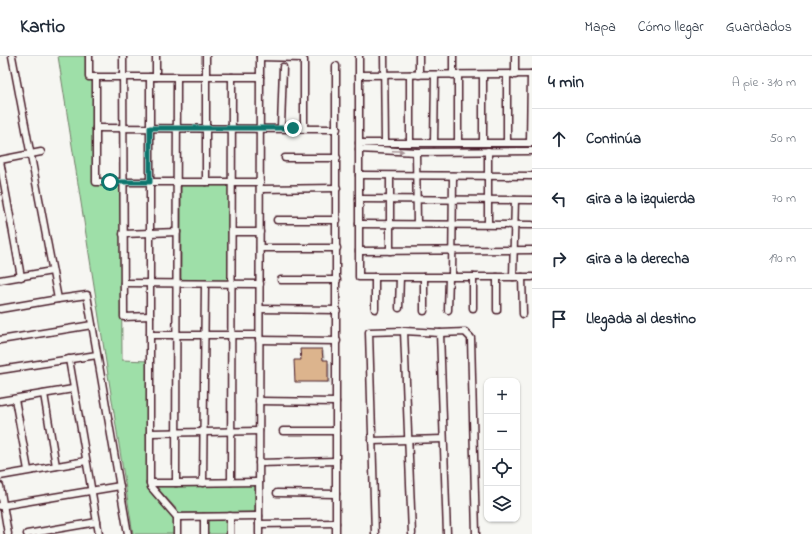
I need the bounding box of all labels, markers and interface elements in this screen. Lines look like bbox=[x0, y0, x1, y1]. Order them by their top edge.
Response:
text: Kartio bbox=[20, 14, 65, 41]
text: Mapa bbox=[585, 17, 616, 38]
text: Cómo llegar bbox=[638, 17, 704, 38]
text: Guardados bbox=[726, 17, 792, 38]
text: 4 min bbox=[548, 70, 584, 95]
text: A pie · 310 m bbox=[732, 73, 796, 92]
route end bbox=[284, 119, 302, 137]
icon: ahead bbox=[548, 128, 570, 150]
text: Continúa bbox=[586, 128, 641, 150]
text: 50 m bbox=[770, 129, 796, 148]
one-way arrow bbox=[392, 148, 405, 154]
route start bbox=[101, 173, 119, 191]
icon: left bbox=[548, 188, 570, 210]
text: Gira a la izquierda bbox=[586, 188, 695, 210]
text: 70 m bbox=[772, 189, 796, 208]
icon: right bbox=[548, 248, 570, 270]
text: Gira a la derecha bbox=[586, 248, 689, 270]
text: 190 m bbox=[769, 249, 796, 268]
icon: arrive bbox=[548, 308, 570, 330]
text: Llegada al destino bbox=[586, 308, 696, 330]
map controls bbox=[484, 378, 520, 522]
button: + bbox=[484, 378, 520, 414]
button: − bbox=[484, 414, 520, 450]
button: locate bbox=[484, 450, 520, 486]
button: layers bbox=[484, 486, 520, 522]

